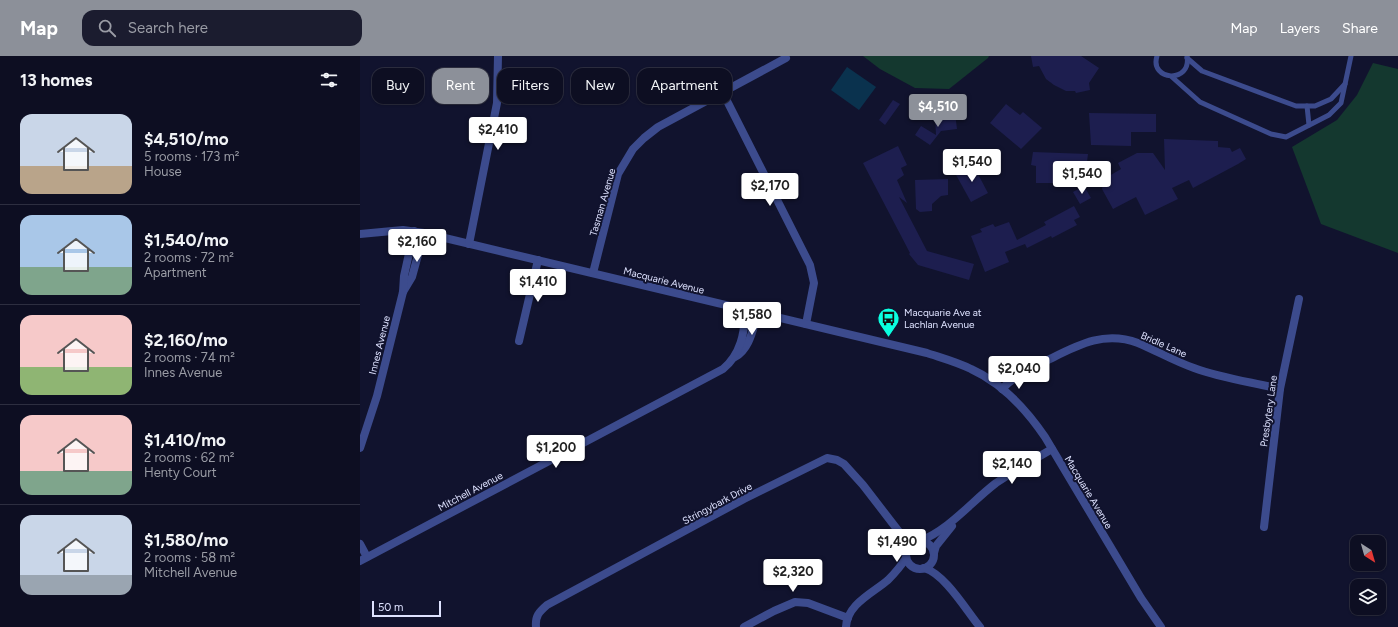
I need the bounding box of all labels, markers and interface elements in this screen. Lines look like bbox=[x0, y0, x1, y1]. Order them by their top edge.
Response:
search box bbox=[82, 10, 362, 46]
text: Map bbox=[20, 17, 58, 40]
icon: search bbox=[96, 17, 118, 39]
text: Search here bbox=[128, 19, 208, 37]
text: Map bbox=[1230, 20, 1258, 37]
text: Layers bbox=[1280, 20, 1320, 37]
text: Share bbox=[1342, 20, 1378, 37]
chip: Buy bbox=[372, 68, 424, 104]
chip: Rent bbox=[432, 68, 489, 104]
chip: Filters bbox=[497, 68, 563, 104]
chip: New bbox=[571, 68, 629, 104]
chip: Apartment bbox=[637, 68, 732, 104]
icon: filters bbox=[318, 69, 340, 91]
text: 13 homes bbox=[20, 70, 92, 90]
pin: $4,510 bbox=[905, 94, 971, 128]
text: $4,510 bbox=[918, 99, 958, 114]
pin: $2,410 bbox=[465, 117, 531, 151]
text: $2,410 bbox=[478, 122, 518, 137]
text: $4,510/mo bbox=[144, 129, 229, 149]
icon: home bbox=[52, 130, 100, 178]
text: 5 rooms · 173 m² bbox=[144, 149, 239, 164]
pin: $1,540 bbox=[939, 149, 1005, 183]
text: $1,540 bbox=[952, 154, 992, 169]
pin: $1,540 bbox=[1049, 161, 1115, 195]
text: House bbox=[144, 164, 182, 179]
street label: Tasman Avenue bbox=[587, 166, 619, 238]
text: $1,540 bbox=[1062, 166, 1102, 181]
pin: $2,170 bbox=[737, 173, 803, 207]
text: $2,170 bbox=[750, 178, 790, 193]
pin: $2,160 bbox=[384, 229, 450, 263]
text: $1,540/mo bbox=[144, 230, 229, 250]
icon: home bbox=[52, 231, 100, 279]
text: $2,160 bbox=[397, 234, 437, 249]
text: 2 rooms · 72 m² bbox=[144, 250, 234, 265]
street label: Macquarie Avenue bbox=[622, 264, 706, 297]
text: Apartment bbox=[144, 265, 207, 280]
pin: $1,410 bbox=[505, 269, 571, 303]
text: $1,410 bbox=[519, 274, 557, 289]
pin: $1,580 bbox=[719, 302, 785, 336]
bus stop icon: Macquarie Ave at Lachlan Avenue bbox=[875, 305, 901, 338]
place label: Macquarie Ave at Lachlan Avenue bbox=[904, 306, 982, 331]
text: $1,580 bbox=[732, 307, 772, 322]
street label: Innes Avenue bbox=[366, 314, 393, 376]
street label: Bridle Lane bbox=[1139, 329, 1189, 361]
text: $2,160/mo bbox=[144, 330, 228, 350]
icon: home bbox=[52, 331, 100, 379]
text: 2 rooms · 74 m² bbox=[144, 350, 235, 365]
pin: $2,040 bbox=[986, 356, 1052, 390]
text: $2,040 bbox=[997, 361, 1041, 376]
text: Innes Avenue bbox=[144, 365, 222, 380]
street label: Presbytery Lane bbox=[1257, 374, 1280, 448]
text: $1,410/mo bbox=[144, 430, 226, 450]
icon: home bbox=[52, 431, 100, 479]
pin: $1,200 bbox=[523, 435, 589, 469]
text: $1,200 bbox=[536, 440, 576, 455]
text: 2 rooms · 62 m² bbox=[144, 450, 234, 465]
pin: $2,140 bbox=[979, 451, 1045, 485]
street label: Macquarie Avenue bbox=[1062, 453, 1116, 532]
text: $2,140 bbox=[992, 456, 1032, 471]
text: Henty Court bbox=[144, 465, 217, 480]
street label: Mitchell Avenue bbox=[436, 469, 505, 514]
street label: Stringybark Drive bbox=[680, 479, 755, 527]
pin: $1,490 bbox=[864, 529, 930, 563]
text: $1,580/mo bbox=[144, 530, 228, 550]
icon: home bbox=[52, 531, 100, 579]
text: $1,490 bbox=[877, 534, 917, 549]
north arrow bbox=[1350, 535, 1386, 571]
map controls bbox=[1350, 535, 1386, 615]
text: 2 rooms · 58 m² bbox=[144, 550, 235, 565]
pin: $2,320 bbox=[760, 559, 826, 593]
text: $2,320 bbox=[772, 564, 814, 579]
text: Mitchell Avenue bbox=[144, 565, 237, 580]
button: layers bbox=[1350, 579, 1386, 615]
scale bar bbox=[372, 599, 441, 618]
text: 50 m bbox=[378, 601, 403, 614]

